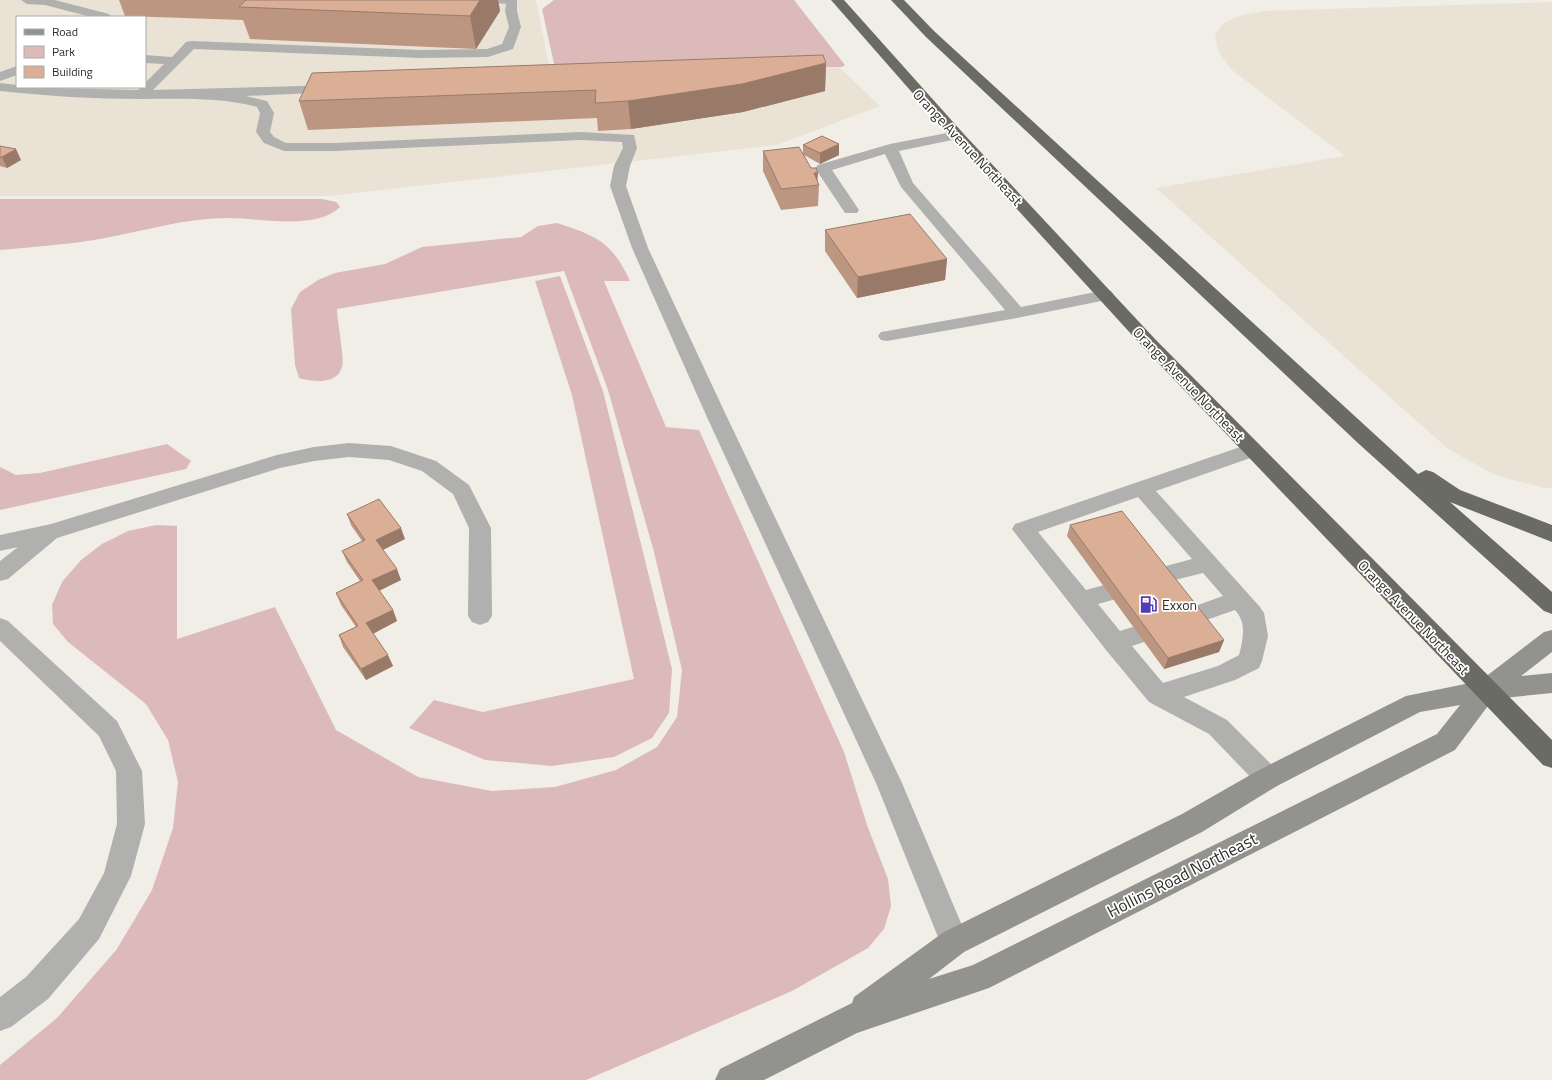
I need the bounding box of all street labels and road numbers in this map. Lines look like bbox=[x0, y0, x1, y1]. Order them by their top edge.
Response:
street label: Orange Avenue Northeast bbox=[908, 84, 1028, 210]
street label: Orange Avenue Northeast bbox=[1129, 322, 1250, 446]
street label: Orange Avenue Northeast bbox=[1354, 555, 1475, 679]
street label: Hollins Road Northeast bbox=[1102, 826, 1262, 924]

